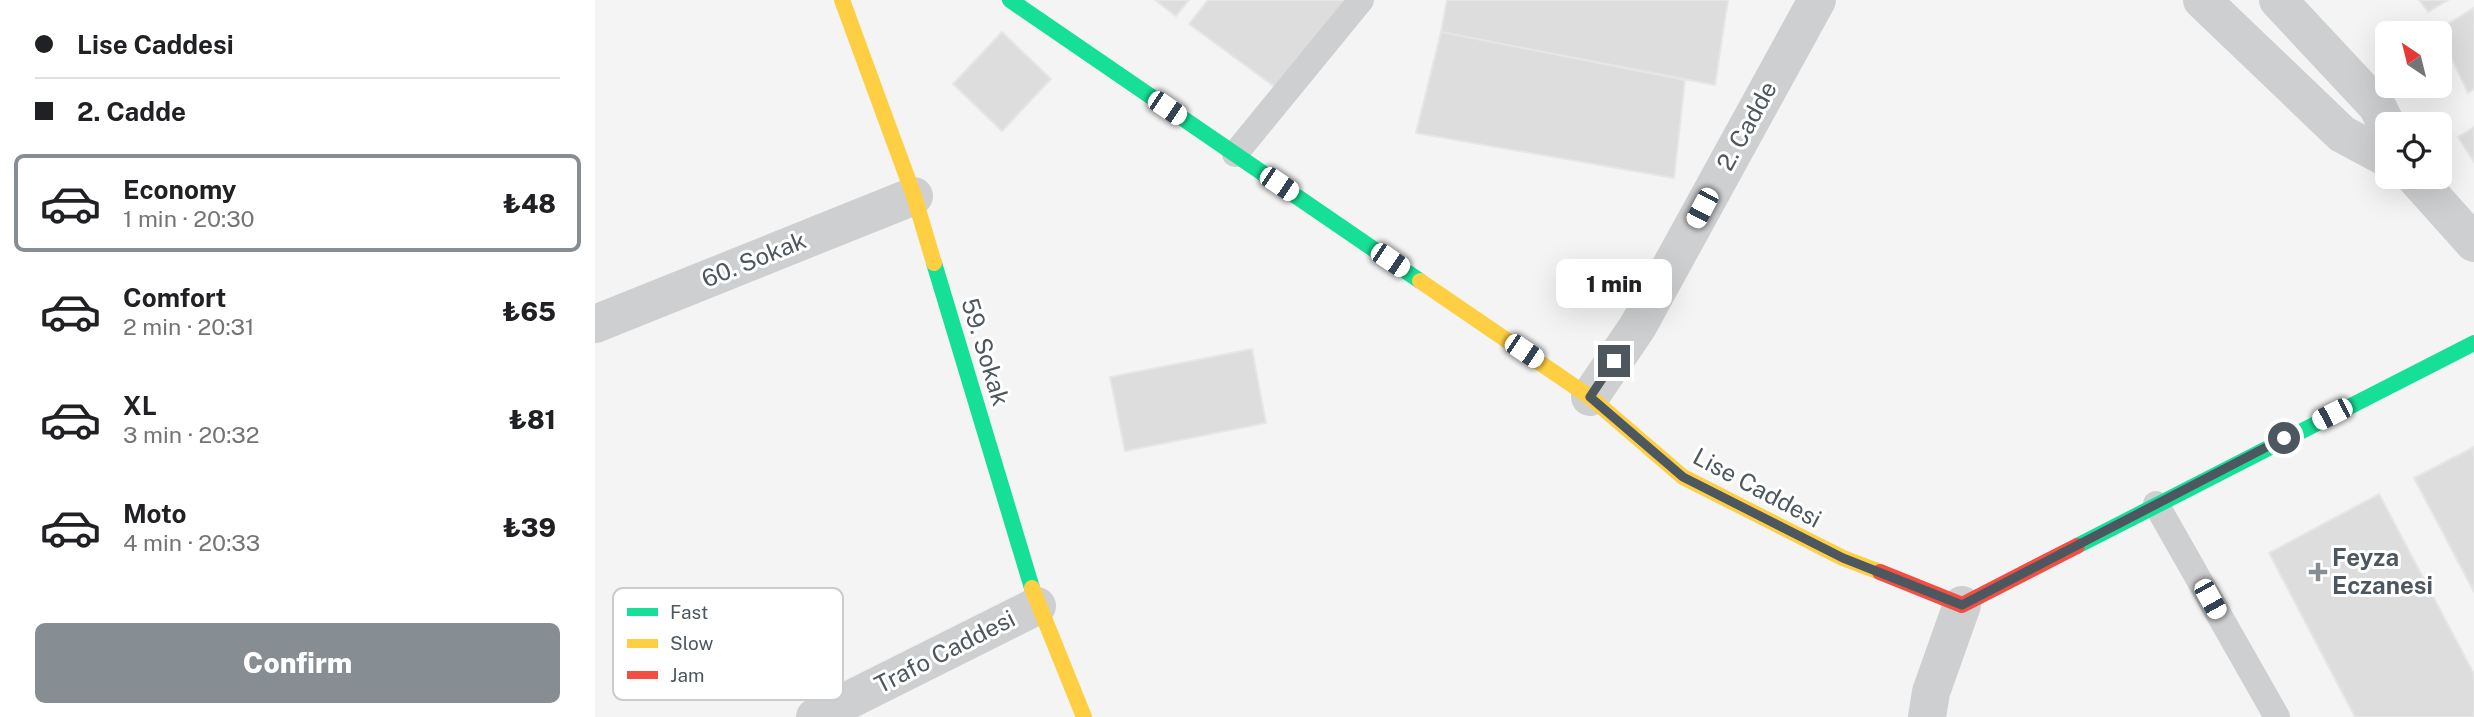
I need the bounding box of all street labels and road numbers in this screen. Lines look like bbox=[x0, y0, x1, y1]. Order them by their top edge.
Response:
street label: 2. Cadde bbox=[1710, 76, 1782, 175]
street label: 60. Sokak bbox=[697, 225, 810, 293]
street label: 59. Sokak bbox=[956, 295, 1016, 409]
street label: Lise Caddesi bbox=[1689, 442, 1826, 533]
street label: Trafo Caddesi bbox=[870, 604, 1019, 698]

